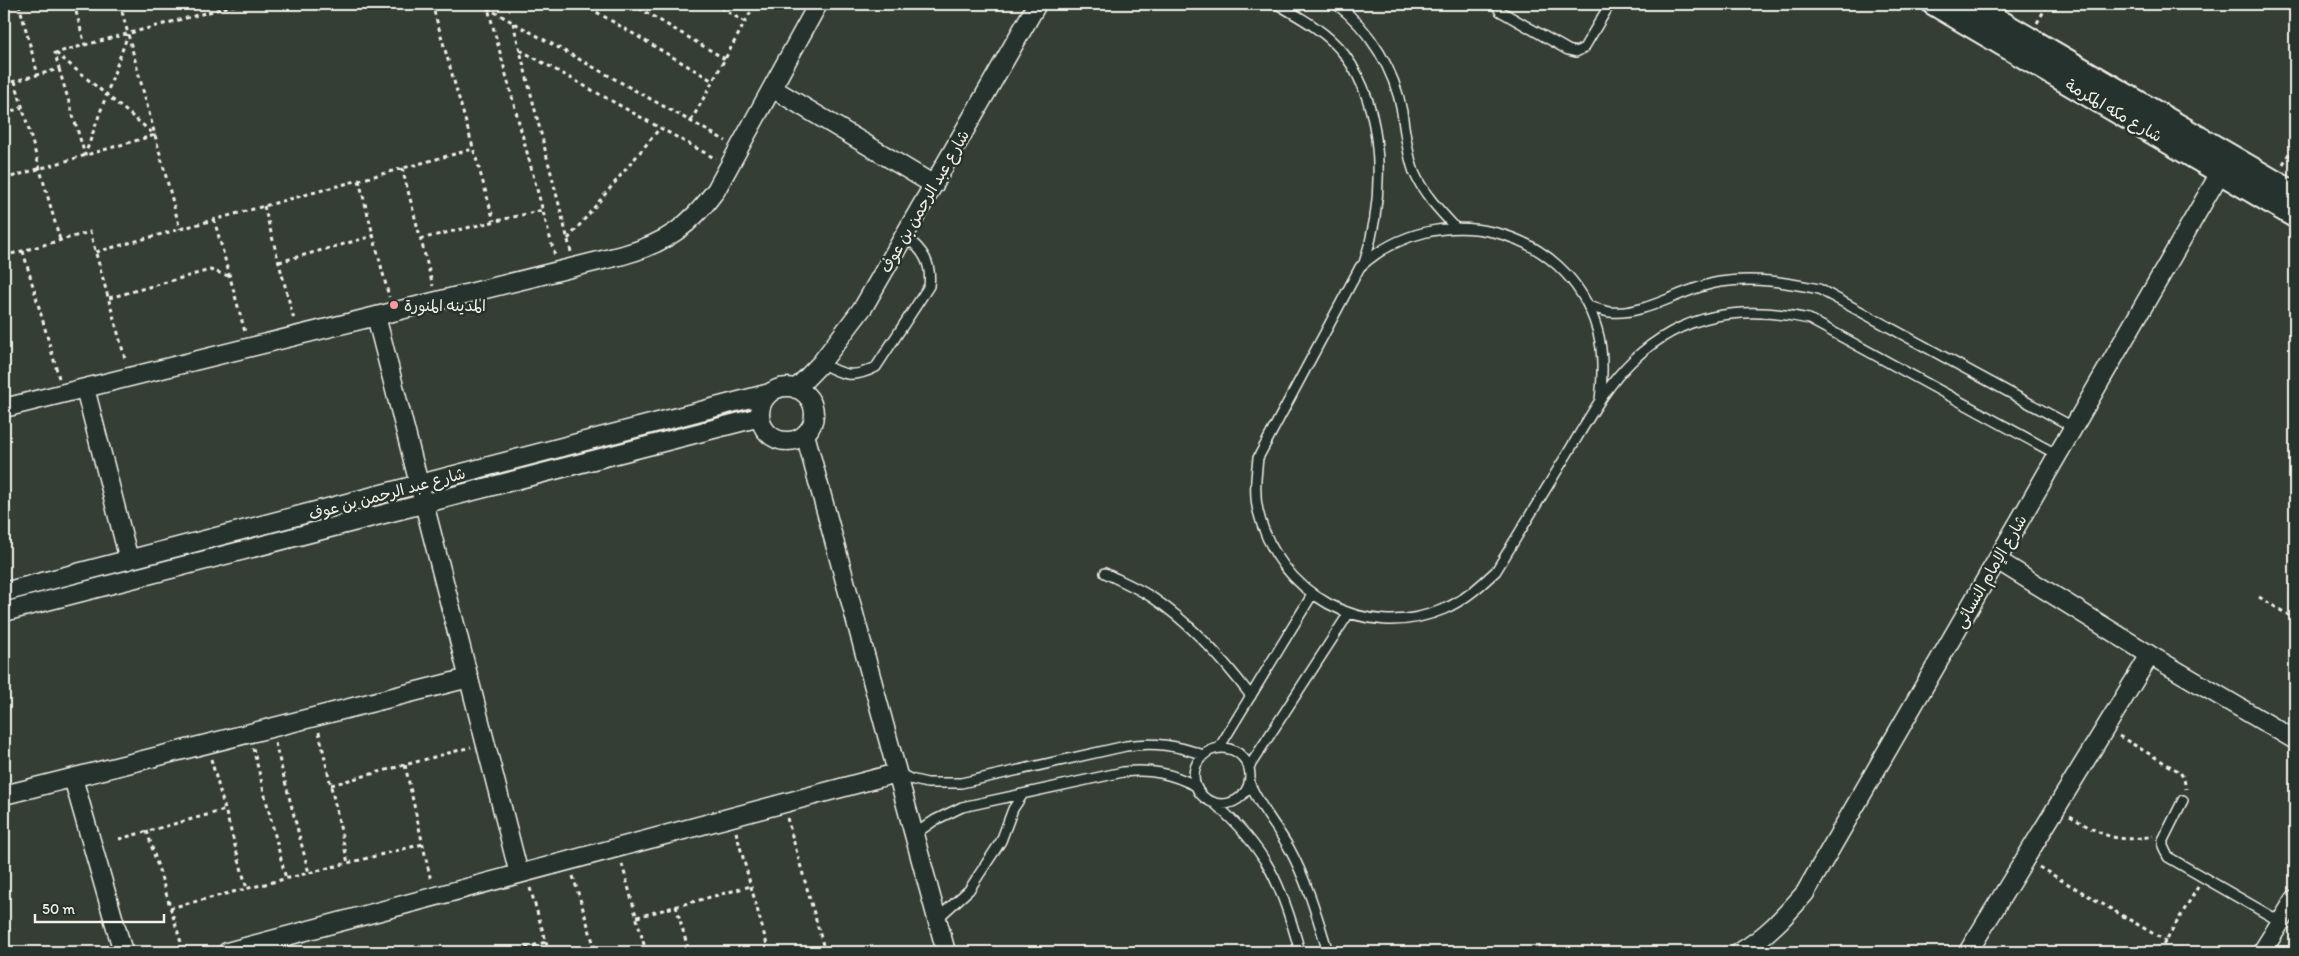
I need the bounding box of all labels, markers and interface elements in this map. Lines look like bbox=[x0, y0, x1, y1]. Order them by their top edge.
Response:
street label: شارع مكه المكرمة bbox=[2061, 75, 2165, 148]
street label: شارع عبد الرحمن بن عوف bbox=[876, 127, 975, 277]
place label: المدينه المنورة bbox=[404, 296, 486, 316]
marker: المدينه المنورة bbox=[388, 299, 400, 311]
street label: شارع عبد الرحمن بن عوف bbox=[307, 463, 468, 525]
street label: شارع الإمام النسائى bbox=[1950, 511, 2033, 633]
scale bar bbox=[35, 891, 164, 923]
text: 50 m bbox=[42, 900, 75, 918]

